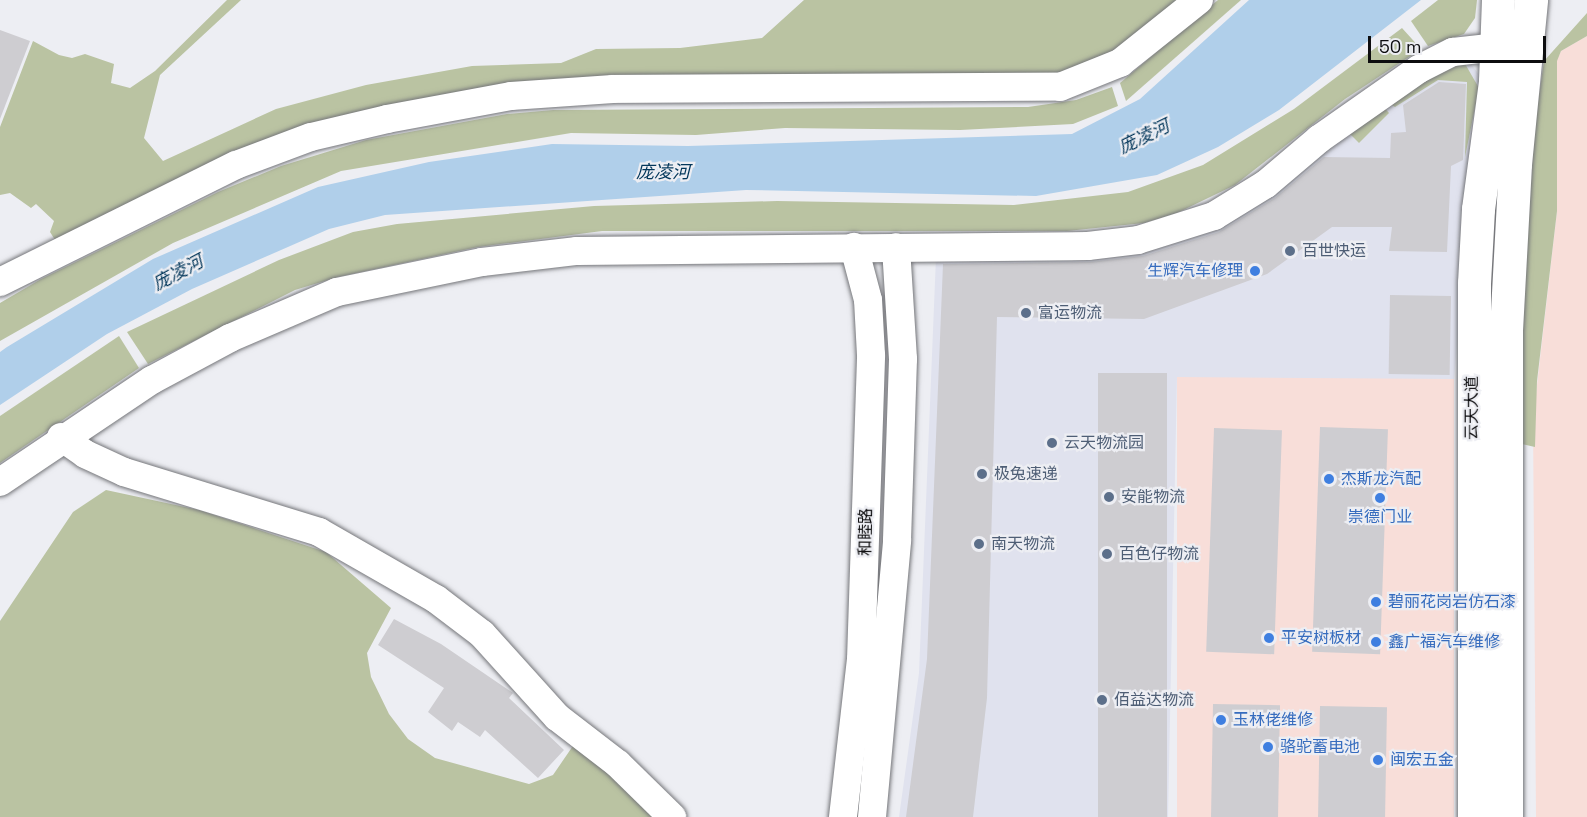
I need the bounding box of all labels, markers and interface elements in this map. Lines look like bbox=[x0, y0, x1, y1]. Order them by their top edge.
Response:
scale bar bbox=[1371, 24, 1550, 62]
text: 50 m bbox=[1379, 35, 1421, 58]
water label: 庞凌河 bbox=[1115, 115, 1173, 159]
water label: 庞凌河 bbox=[636, 161, 690, 183]
place label: 百世快运 bbox=[1302, 241, 1366, 261]
marker: 百世快运 bbox=[1283, 244, 1297, 258]
water label: 庞凌河 bbox=[149, 251, 207, 295]
place label: 生辉汽车修理 bbox=[1147, 261, 1243, 281]
marker: 生辉汽车修理 bbox=[1248, 264, 1262, 278]
place label: 富运物流 bbox=[1038, 303, 1102, 323]
marker: 富运物流 bbox=[1019, 306, 1033, 320]
street label: 云天大道 bbox=[1462, 376, 1482, 440]
place label: 云天物流园 bbox=[1064, 433, 1144, 453]
marker: 云天物流园 bbox=[1045, 436, 1059, 450]
place label: 极兔速递 bbox=[994, 464, 1058, 484]
marker: 极兔速递 bbox=[975, 467, 989, 481]
place label: 杰斯龙汽配 bbox=[1341, 469, 1421, 489]
marker: 杰斯龙汽配 bbox=[1322, 472, 1336, 486]
place label: 安能物流 bbox=[1121, 487, 1185, 507]
marker: 安能物流 bbox=[1102, 490, 1116, 504]
marker: 崇德门业 bbox=[1373, 491, 1387, 505]
place label: 崇德门业 bbox=[1348, 507, 1412, 527]
street label: 和睦路 bbox=[856, 508, 876, 556]
place label: 南天物流 bbox=[991, 534, 1055, 554]
marker: 南天物流 bbox=[972, 537, 986, 551]
place label: 百色仔物流 bbox=[1119, 544, 1199, 564]
marker: 百色仔物流 bbox=[1100, 547, 1114, 561]
place label: 碧丽花岗岩仿石漆 bbox=[1388, 592, 1516, 612]
marker: 碧丽花岗岩仿石漆 bbox=[1369, 595, 1383, 609]
place label: 平安树板材 bbox=[1281, 628, 1361, 648]
marker: 平安树板材 bbox=[1262, 631, 1276, 645]
place label: 鑫广福汽车维修 bbox=[1388, 632, 1500, 652]
marker: 鑫广福汽车维修 bbox=[1369, 635, 1383, 649]
place label: 佰益达物流 bbox=[1114, 690, 1194, 710]
marker: 佰益达物流 bbox=[1095, 693, 1109, 707]
place label: 玉林佬维修 bbox=[1233, 710, 1313, 730]
marker: 玉林佬维修 bbox=[1214, 713, 1228, 727]
place label: 骆驼蓄电池 bbox=[1280, 737, 1360, 757]
marker: 骆驼蓄电池 bbox=[1261, 740, 1275, 754]
place label: 闽宏五金 bbox=[1390, 750, 1454, 770]
marker: 闽宏五金 bbox=[1371, 753, 1385, 767]

